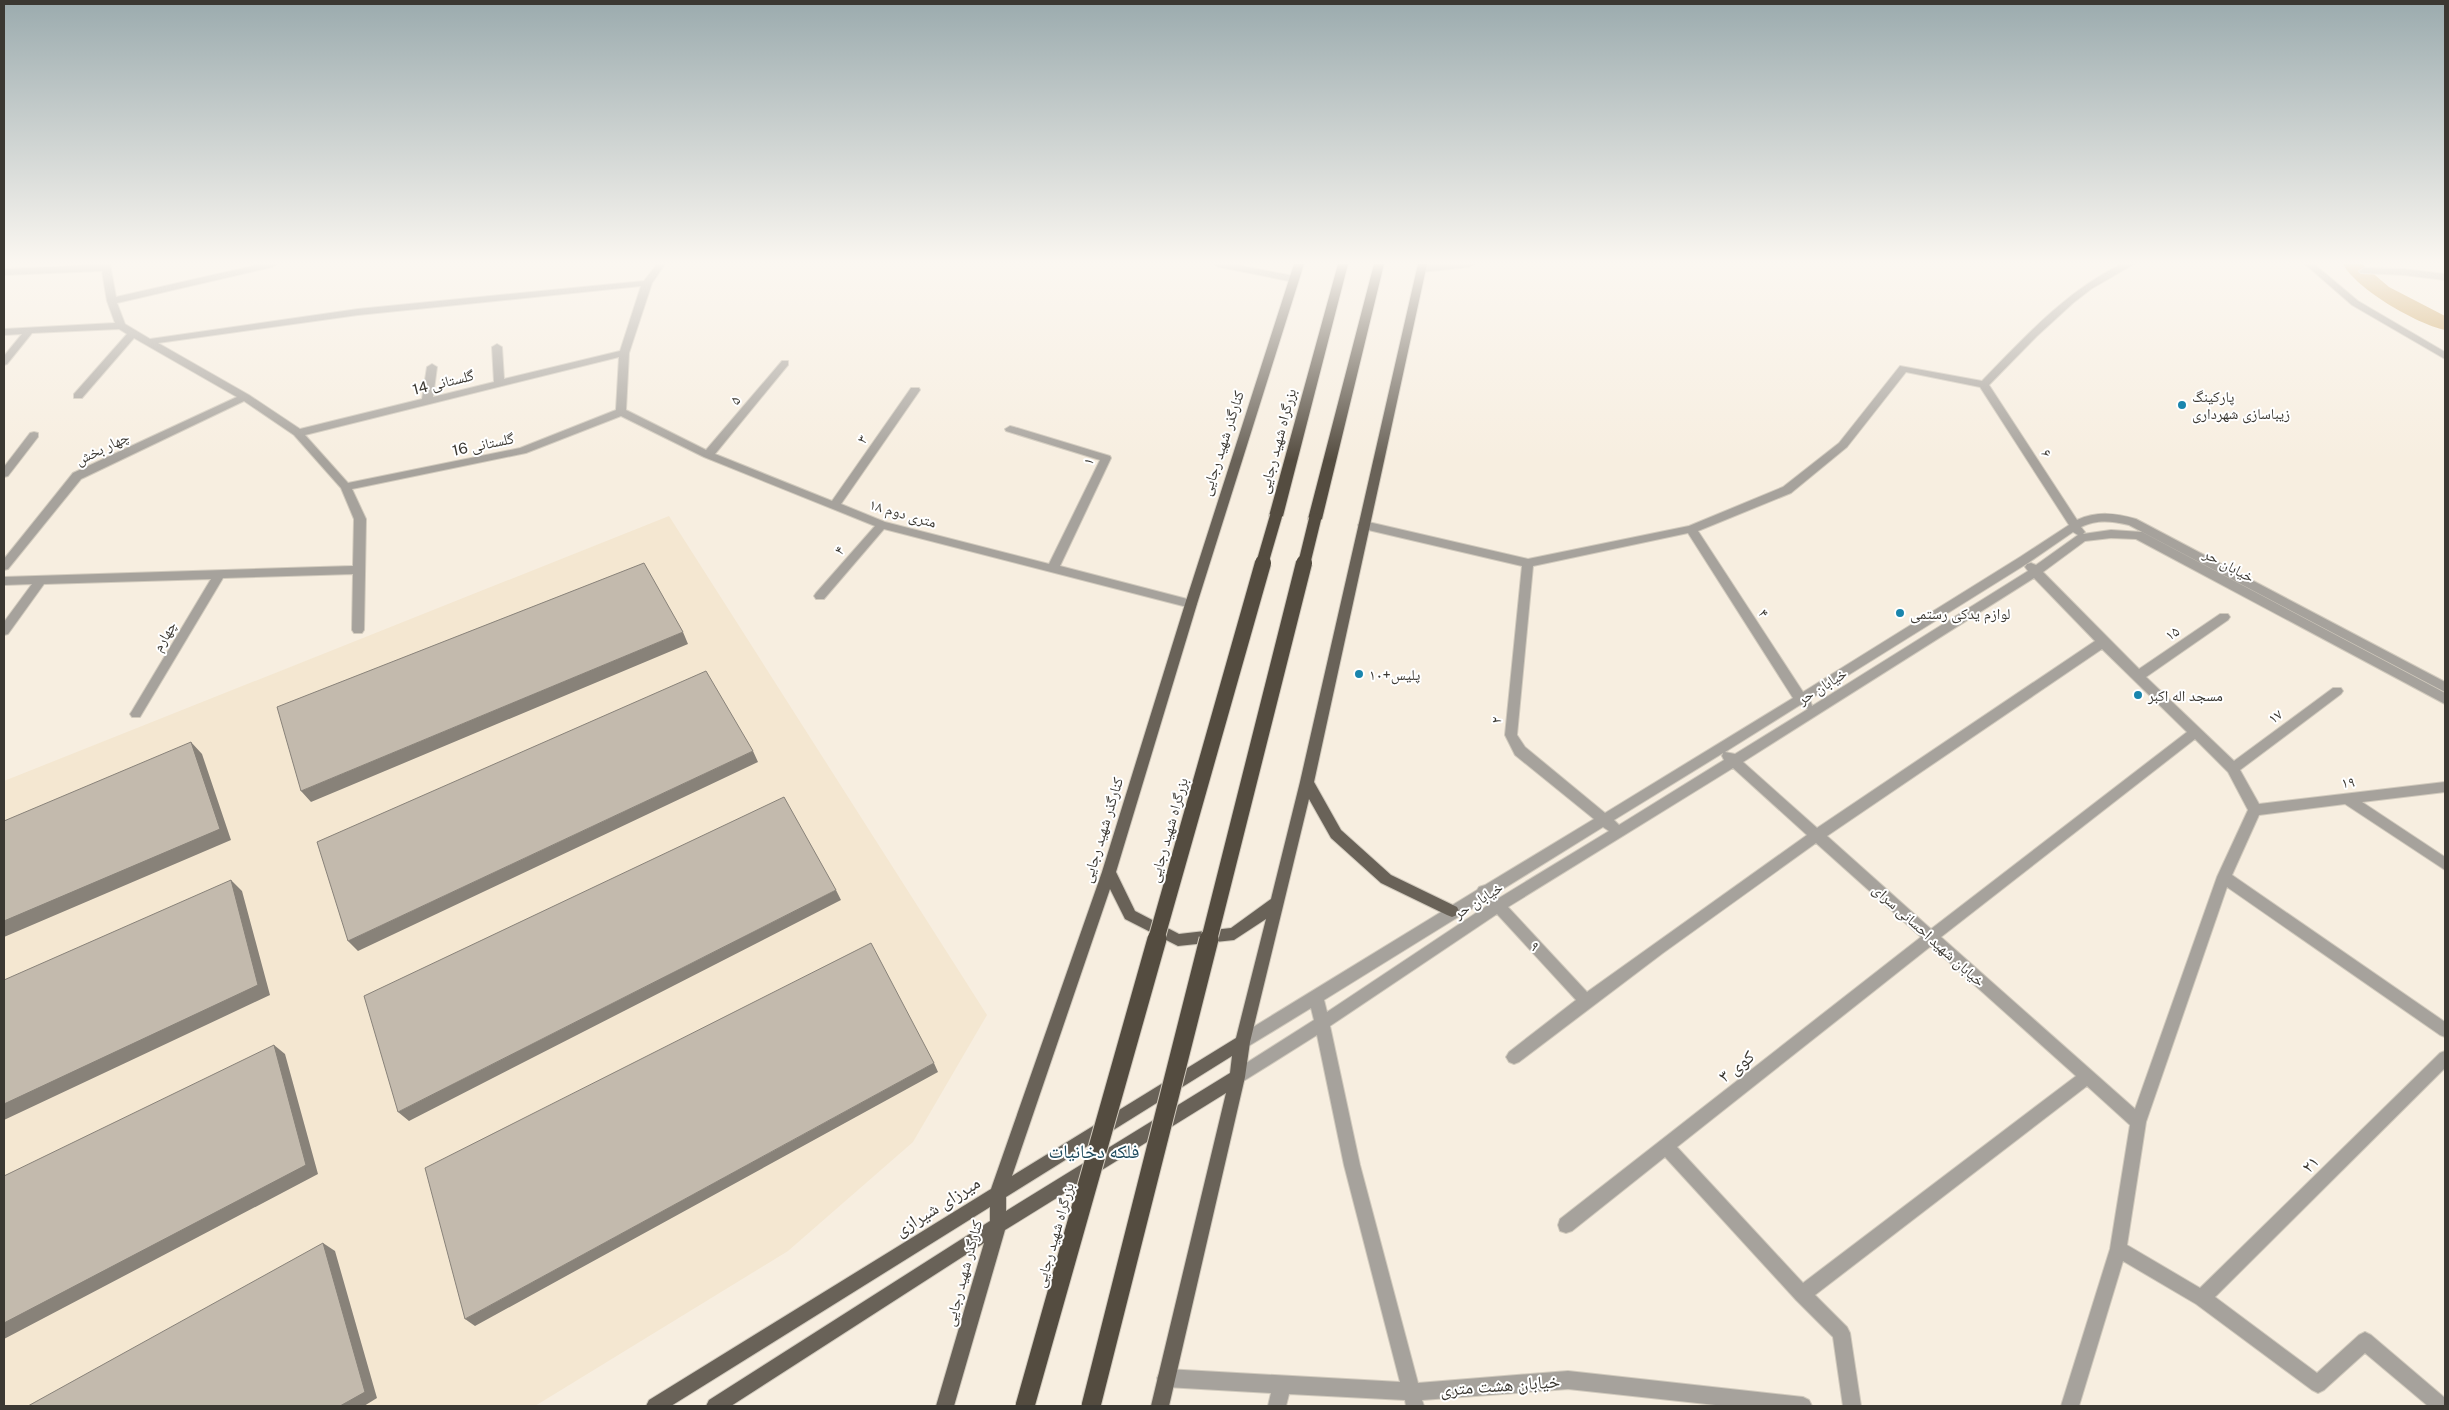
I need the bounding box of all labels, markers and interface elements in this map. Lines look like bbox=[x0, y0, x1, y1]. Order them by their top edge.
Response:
street label: گلستانی 14 bbox=[411, 366, 476, 400]
street label: بزرگراه شهید رجایی bbox=[1255, 387, 1301, 496]
street label: کنارگذر شهید رجایی bbox=[1197, 388, 1249, 498]
place label: پارکینگ زیباسازی شهرداری bbox=[2192, 388, 2290, 424]
street label: ۵ bbox=[726, 392, 744, 408]
marker: پارکینگ زیباسازی شهرداری bbox=[2176, 399, 2188, 411]
street label: چهار بخش bbox=[72, 427, 133, 470]
street label: گلستانی 16 bbox=[451, 429, 516, 461]
street label: ۳ bbox=[853, 431, 871, 447]
street label: ۶ bbox=[2038, 446, 2056, 461]
street label: ۱ bbox=[1079, 454, 1097, 468]
street label: ۱۸ متری دوم bbox=[867, 495, 939, 533]
street label: ۴ bbox=[830, 542, 848, 558]
street label: خیابان حر bbox=[2199, 544, 2258, 587]
place label: لوازم یدکی رستمی bbox=[1910, 605, 2011, 624]
street label: ۴ bbox=[1755, 606, 1773, 621]
marker: لوازم یدکی رستمی bbox=[1894, 607, 1906, 619]
street label: چهارم bbox=[148, 617, 182, 655]
street label: ۱۵ bbox=[2162, 622, 2183, 644]
street label: خیابان حر bbox=[1793, 664, 1851, 710]
place label: پلیس+١٠ bbox=[1369, 666, 1420, 685]
marker: پلیس+١٠ bbox=[1353, 668, 1365, 680]
place label: مسجد اله اکبر bbox=[2147, 687, 2223, 705]
marker: مسجد اله اکبر bbox=[2132, 689, 2144, 701]
street label: ۱۷ bbox=[2265, 705, 2286, 727]
street label: ۲ bbox=[1487, 716, 1505, 724]
street label: ۱۹ bbox=[2340, 773, 2356, 791]
street label: کنارگذر شهید رجایی bbox=[1078, 775, 1128, 885]
street label: بزرگراه شهید رجایی bbox=[1145, 776, 1193, 885]
street label: خیابان حر bbox=[1449, 878, 1507, 924]
street label: خیابان شهید احسانی سرای bbox=[1868, 880, 1989, 991]
street label: ۹ bbox=[1526, 938, 1544, 954]
street label: کوی ۳ bbox=[1714, 1045, 1759, 1087]
district label: فلکه دخانیات bbox=[1049, 1140, 1139, 1162]
street label: ۲۱ bbox=[2297, 1151, 2323, 1177]
street label: میرزای شیرازی bbox=[890, 1171, 984, 1241]
street label: بزرگراه شهید رجایی bbox=[1031, 1181, 1079, 1290]
street label: کنارگذر شهید رجایی bbox=[941, 1218, 987, 1328]
street label: خیابان هشت متری bbox=[1439, 1370, 1561, 1401]

